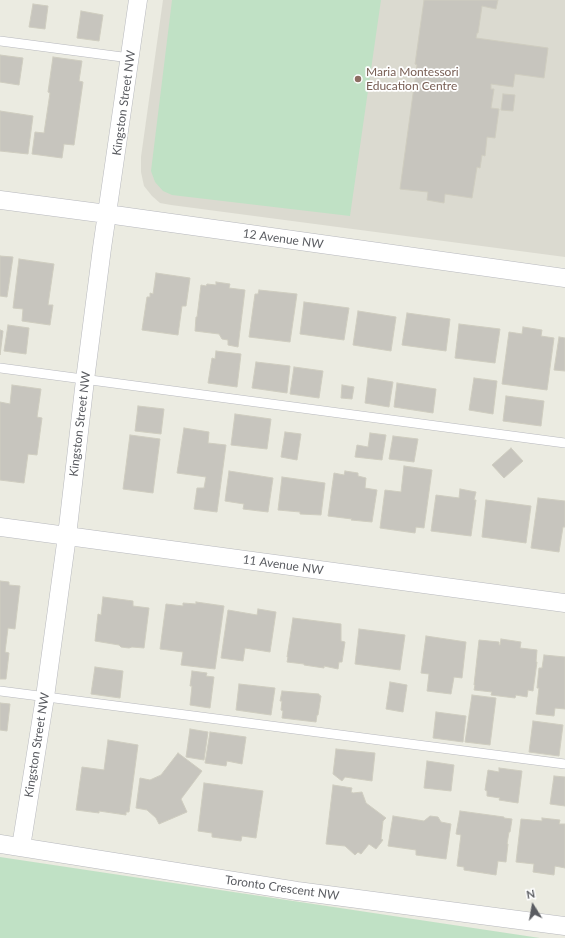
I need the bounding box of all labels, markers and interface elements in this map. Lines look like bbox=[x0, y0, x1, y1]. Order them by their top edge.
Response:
street label: Kingston Street NW bbox=[109, 49, 139, 157]
place label: Maria Montessori Education Centre bbox=[366, 65, 459, 93]
marker: Maria Montessori Education Centre bbox=[353, 74, 363, 84]
street label: 12 Avenue NW bbox=[242, 226, 324, 252]
street label: Kingston Street NW bbox=[66, 370, 94, 478]
street label: 11 Avenue NW bbox=[242, 552, 324, 578]
street label: Kingston Street NW bbox=[22, 691, 52, 799]
street label: Toronto Crescent NW bbox=[224, 873, 340, 903]
north arrow bbox=[513, 886, 553, 926]
text: N bbox=[525, 887, 536, 901]

